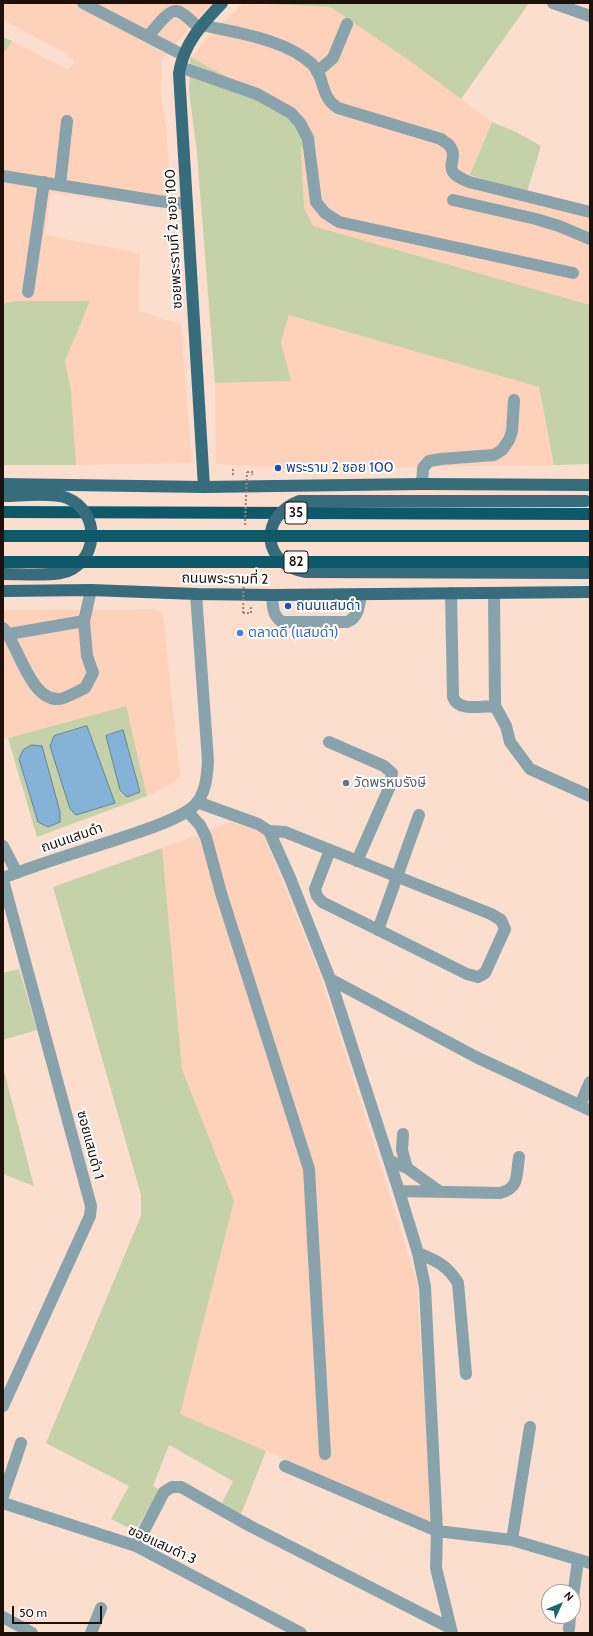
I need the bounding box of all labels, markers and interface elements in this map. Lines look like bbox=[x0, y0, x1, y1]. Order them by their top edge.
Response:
street label: ซอยพระรามที่ 2 ซอย 100 bbox=[162, 169, 186, 309]
place label: พระราม 2 ซอย 100 bbox=[286, 460, 393, 476]
marker: พระราม 2 ซอย 100 bbox=[273, 463, 283, 473]
road number: 35 bbox=[285, 502, 307, 524]
road number: 82 bbox=[284, 551, 308, 573]
street label: ถนนพระรามที่ 2 bbox=[181, 570, 269, 588]
place label: ถนนแสมดำ bbox=[296, 598, 360, 614]
marker: ถนนแสมดำ bbox=[283, 601, 293, 611]
place label: ตลาดดี (แสมดำ) bbox=[248, 625, 338, 641]
marker: ตลาดดี (แสมดำ) bbox=[235, 628, 245, 638]
place label: วัดพรหมรังษี bbox=[354, 775, 426, 791]
marker: วัดพรหมรังษี bbox=[341, 778, 351, 788]
street label: ถนนแสมดำ bbox=[39, 820, 105, 856]
street label: ซอยแสมดำ 1 bbox=[73, 1109, 107, 1181]
street label: ซอยแสมดำ 3 bbox=[125, 1522, 199, 1568]
north arrow bbox=[541, 1584, 581, 1624]
text: N bbox=[561, 1589, 577, 1604]
scale bar bbox=[14, 1598, 104, 1624]
text: 50 m bbox=[19, 1605, 47, 1620]

